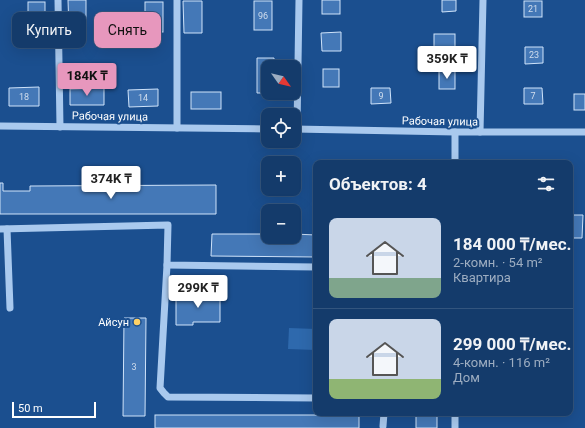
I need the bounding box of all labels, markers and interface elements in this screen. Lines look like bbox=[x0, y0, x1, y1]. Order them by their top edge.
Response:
house number: 21 bbox=[528, 4, 538, 14]
house number: 96 bbox=[258, 11, 268, 21]
chip: Купить bbox=[12, 12, 86, 48]
chip: Снять bbox=[94, 12, 161, 48]
pin: 359K ₸ bbox=[414, 46, 480, 80]
house number: 23 bbox=[529, 50, 539, 60]
text: 359K ₸ bbox=[427, 51, 467, 66]
north arrow bbox=[261, 60, 301, 100]
map controls bbox=[261, 60, 301, 244]
pin: 184K ₸ bbox=[54, 63, 120, 97]
text: 184K ₸ bbox=[67, 68, 107, 83]
house number: 9 bbox=[378, 91, 384, 101]
house number: 7 bbox=[530, 91, 536, 101]
house number: 18 bbox=[19, 92, 29, 102]
house number: 14 bbox=[138, 93, 148, 103]
button: locate bbox=[261, 108, 301, 148]
street label: Рабочая улица bbox=[72, 109, 148, 124]
street label: Рабочая улица bbox=[402, 114, 478, 129]
button: + bbox=[261, 156, 301, 196]
pin: 374K ₸ bbox=[78, 166, 144, 200]
text: 374K ₸ bbox=[91, 171, 131, 186]
icon: filters bbox=[535, 173, 557, 195]
text: Объектов: 4 bbox=[329, 174, 427, 194]
button: − bbox=[261, 204, 301, 244]
icon: home bbox=[361, 234, 409, 282]
text: 184 000 ₸/мес. bbox=[453, 234, 571, 254]
text: 2-комн. · 54 m² bbox=[453, 255, 543, 270]
text: Квартира bbox=[453, 270, 511, 285]
pin: 299K ₸ bbox=[165, 275, 231, 309]
text: 299K ₸ bbox=[178, 280, 218, 295]
place label: Айсун bbox=[98, 316, 129, 329]
marker: Айсун bbox=[132, 317, 142, 327]
text: 299 000 ₸/мес. bbox=[453, 334, 571, 354]
icon: home bbox=[361, 335, 409, 383]
text: 4-комн. · 116 m² bbox=[453, 355, 550, 370]
house number: 3 bbox=[131, 362, 137, 372]
text: Дом bbox=[453, 370, 480, 385]
scale bar bbox=[12, 400, 96, 419]
text: 50 m bbox=[18, 402, 43, 415]

